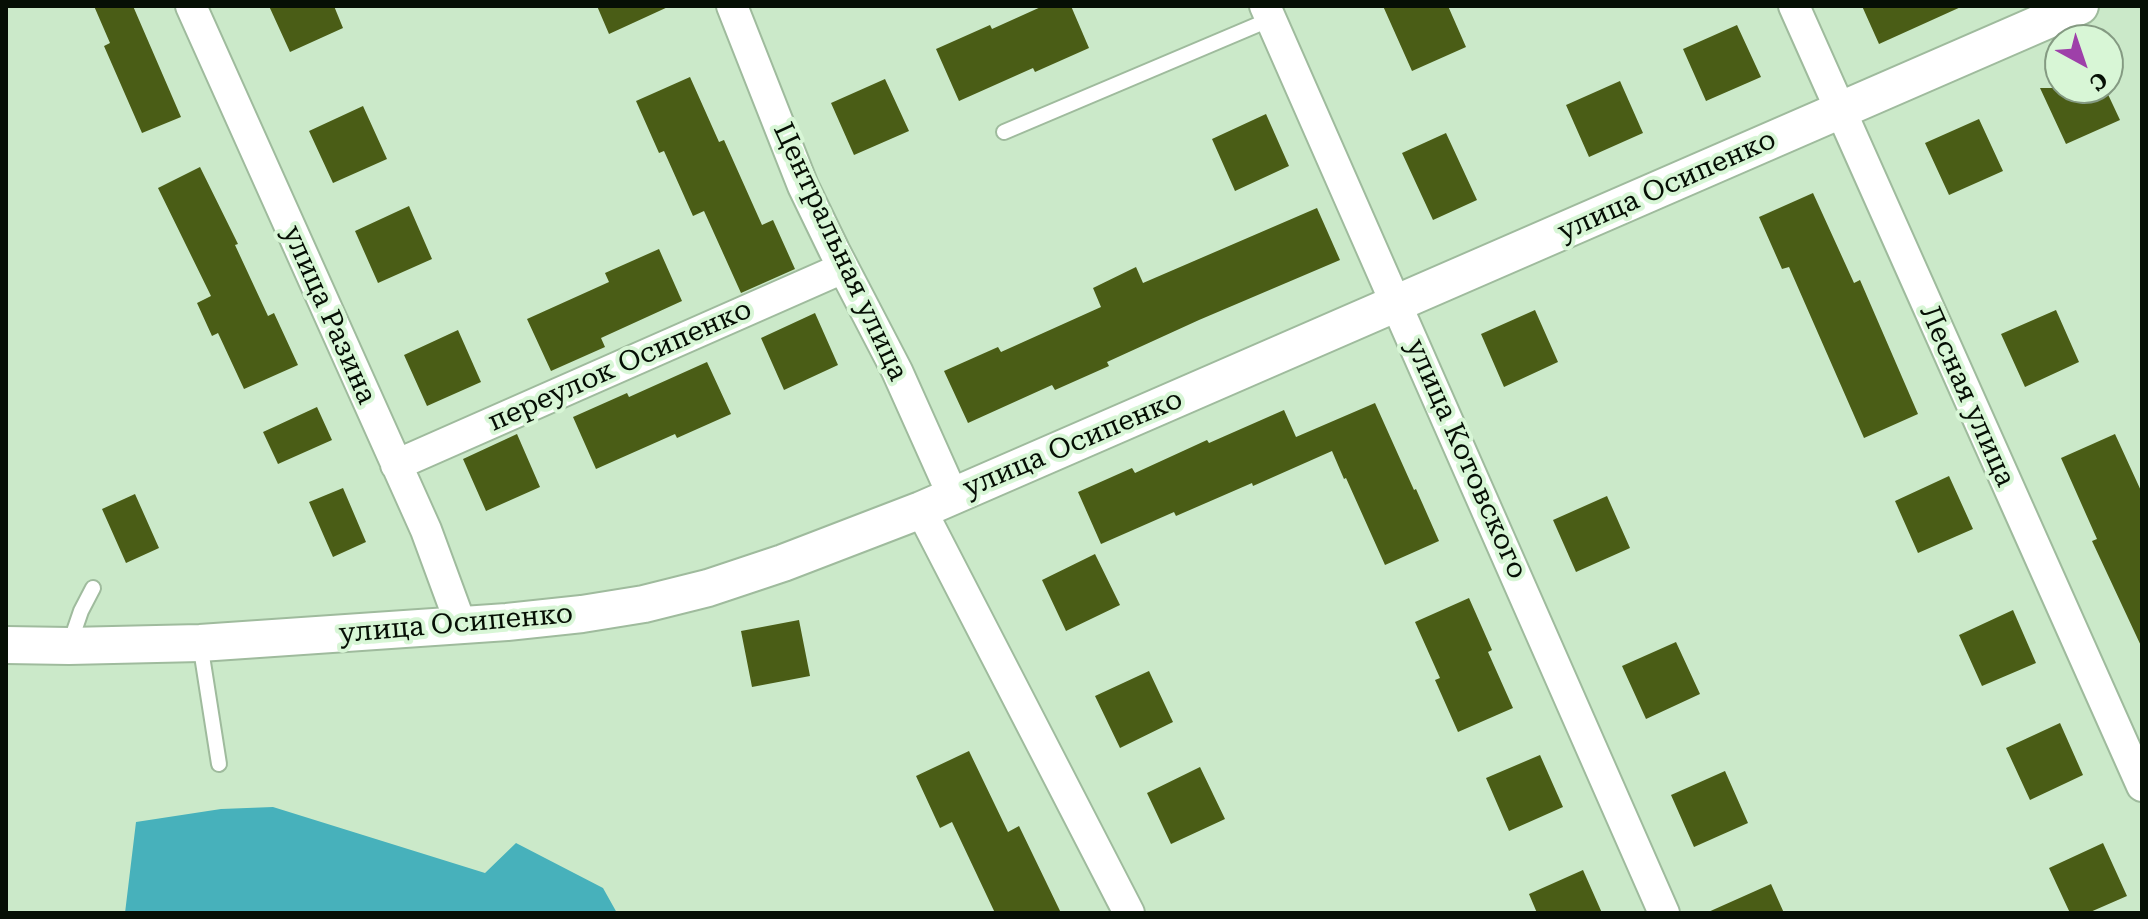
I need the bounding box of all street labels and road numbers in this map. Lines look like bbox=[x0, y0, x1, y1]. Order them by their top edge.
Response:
street label: Центральная улица bbox=[766, 118, 914, 386]
street label: улица Осипенко bbox=[1553, 123, 1781, 249]
street label: улица Разина bbox=[275, 221, 383, 409]
street label: переулок Осипенко bbox=[483, 293, 757, 439]
street label: Лесная улица bbox=[1912, 300, 2022, 492]
street label: улица Котовского bbox=[1398, 334, 1534, 584]
street label: улица Осипенко bbox=[958, 383, 1188, 505]
street label: улица Осипенко bbox=[338, 597, 574, 651]

